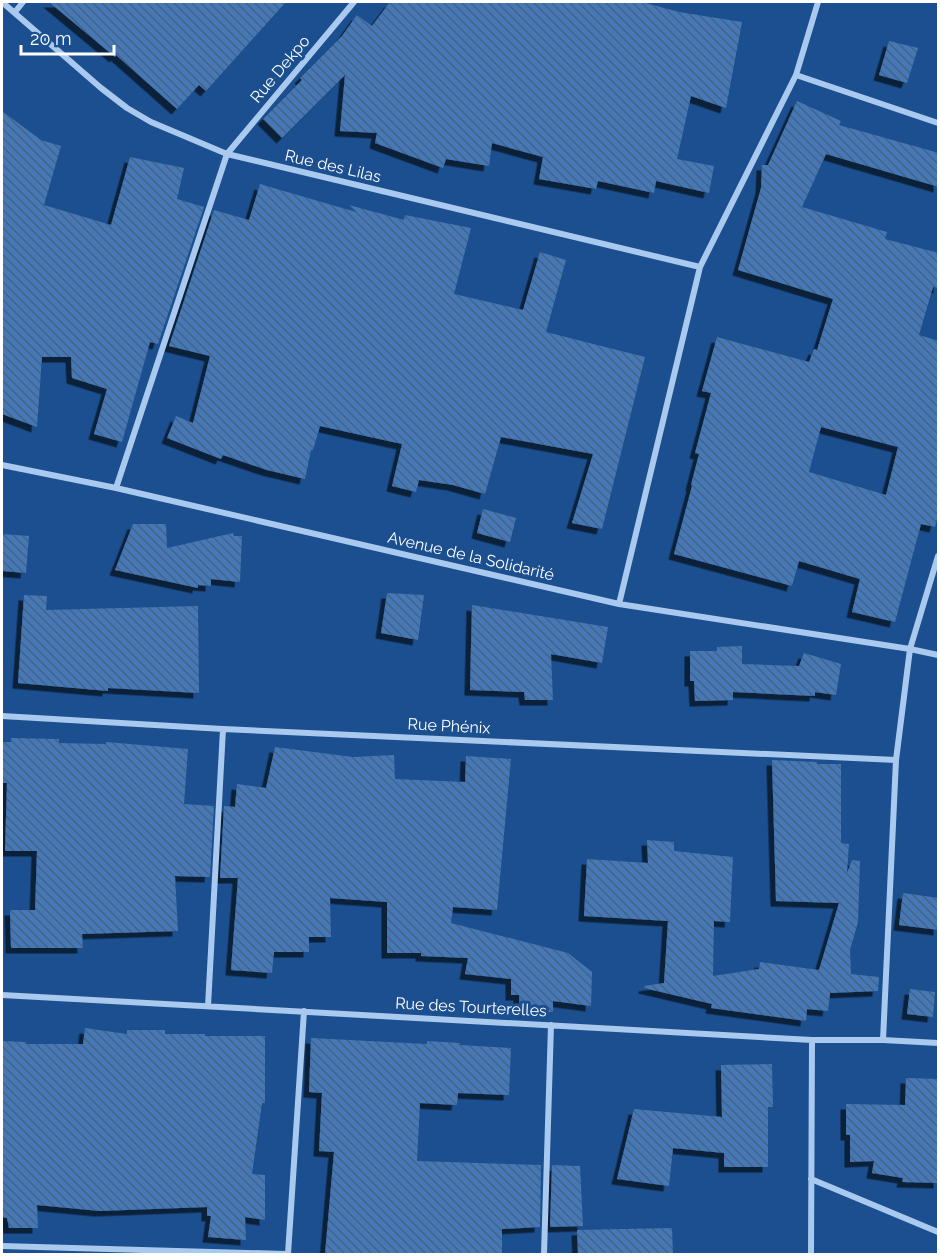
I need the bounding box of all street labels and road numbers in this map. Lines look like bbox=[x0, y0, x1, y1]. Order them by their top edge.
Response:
street label: Rue Dekpo bbox=[246, 31, 314, 107]
street label: Rue des Lilas bbox=[283, 146, 383, 186]
street label: Avenue de la Solidarité bbox=[386, 528, 556, 584]
street label: Rue Phénix bbox=[407, 714, 491, 738]
street label: Rue des Tourterelles bbox=[395, 994, 548, 1020]

